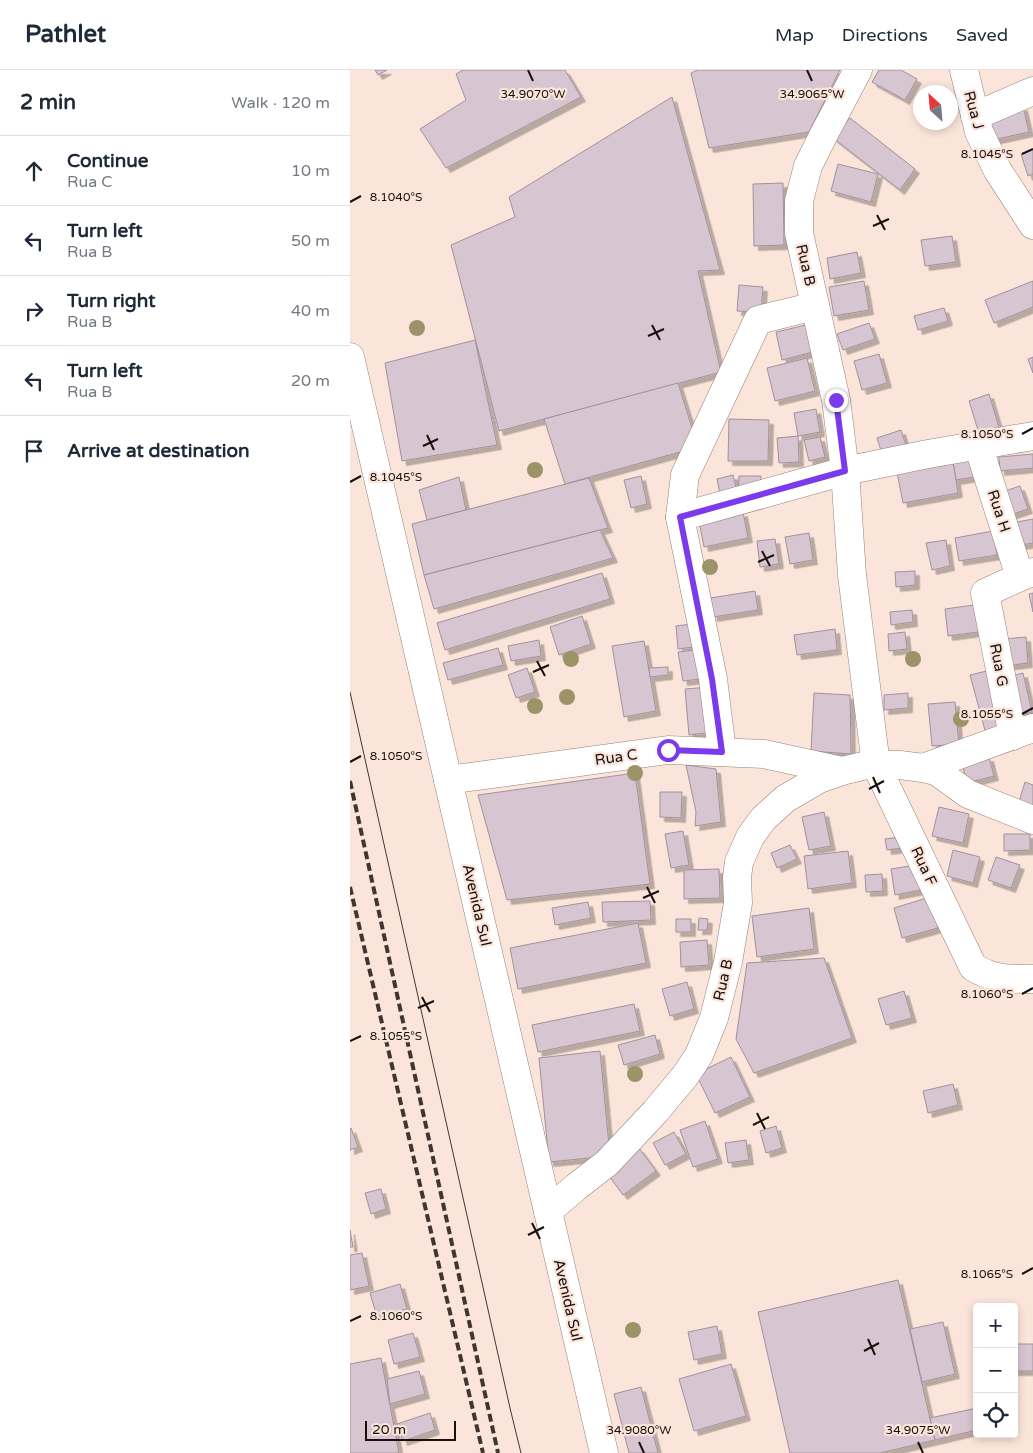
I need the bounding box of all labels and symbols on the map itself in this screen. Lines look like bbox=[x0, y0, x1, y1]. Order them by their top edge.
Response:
north arrow bbox=[913, 85, 958, 130]
text: 34.9070°W bbox=[500, 87, 566, 101]
text: 34.9065°W bbox=[780, 87, 844, 101]
street label: Rua J bbox=[960, 89, 988, 131]
text: 8.1045°S bbox=[961, 147, 1013, 161]
text: 8.1040°S bbox=[370, 190, 422, 204]
street label: Rua B bbox=[792, 242, 820, 288]
route end bbox=[825, 389, 848, 412]
text: 8.1050°S bbox=[961, 427, 1013, 441]
text: 8.1045°S bbox=[370, 470, 422, 484]
street label: Rua H bbox=[984, 488, 1014, 534]
street label: Rua G bbox=[986, 642, 1012, 688]
text: 8.1055°S bbox=[961, 707, 1013, 721]
route start bbox=[657, 739, 680, 762]
street label: Rua C bbox=[594, 745, 638, 769]
text: 8.1050°S bbox=[370, 749, 422, 763]
street label: Rua F bbox=[907, 843, 941, 889]
street label: Avenida Sul bbox=[459, 862, 495, 948]
street label: Rua B bbox=[709, 957, 737, 1003]
text: 8.1060°S bbox=[961, 987, 1013, 1001]
text: 8.1055°S bbox=[370, 1029, 422, 1043]
street label: Avenida Sul bbox=[550, 1257, 586, 1343]
text: 8.1065°S bbox=[961, 1267, 1013, 1281]
text: 8.1060°S bbox=[370, 1309, 422, 1323]
scale bar bbox=[365, 1418, 456, 1441]
text: 34.9080°W bbox=[606, 1423, 672, 1437]
text: 34.9075°W bbox=[886, 1423, 950, 1437]

